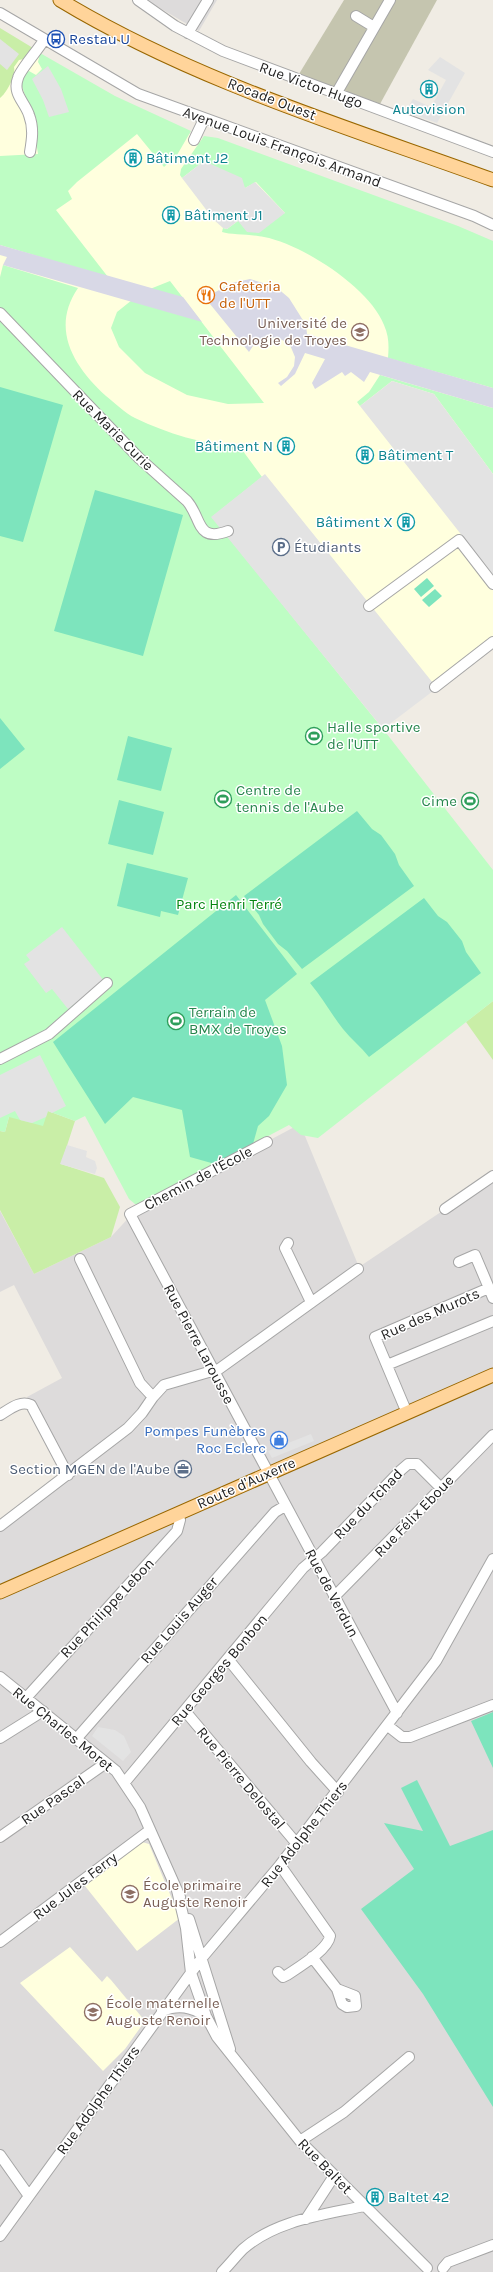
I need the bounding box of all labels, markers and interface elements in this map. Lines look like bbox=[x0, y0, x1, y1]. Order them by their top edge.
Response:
bus stop icon: Restau U bbox=[46, 29, 66, 49]
place label: Restau U bbox=[69, 30, 130, 48]
street label: Rue Victor Hugo bbox=[257, 58, 365, 112]
street label: Rocade Ouest bbox=[225, 74, 319, 124]
building icon: Autovision bbox=[419, 79, 439, 99]
place label: Autovision bbox=[392, 100, 466, 118]
street label: Avenue Louis François Armand bbox=[180, 103, 384, 191]
building icon: Bâtiment J2 bbox=[123, 148, 143, 168]
place label: Bâtiment J2 bbox=[146, 149, 228, 167]
building icon: Bâtiment J1 bbox=[161, 205, 181, 225]
place label: Bâtiment J1 bbox=[184, 206, 263, 224]
place label: Cafeteria de l'UTT bbox=[219, 277, 281, 312]
restaurant icon: Cafeteria de l'UTT bbox=[196, 285, 216, 305]
place label: Université de Technologie de Troyes bbox=[200, 314, 347, 349]
school or university icon: Université de Technologie de Troyes bbox=[350, 322, 370, 342]
street label: Rue Marie Curie bbox=[69, 386, 157, 474]
building icon: Bâtiment N bbox=[276, 436, 296, 456]
place label: Bâtiment N bbox=[195, 437, 273, 455]
building icon: Bâtiment T bbox=[355, 445, 375, 465]
place label: Bâtiment T bbox=[378, 446, 454, 464]
building icon: Bâtiment X bbox=[396, 512, 416, 532]
place label: Bâtiment X bbox=[316, 513, 393, 531]
parking icon: Étudiants bbox=[271, 537, 291, 557]
place label: Étudiants bbox=[294, 538, 361, 556]
place label: Halle sportive de l'UTT bbox=[327, 718, 421, 753]
sports icon: Halle sportive de l'UTT bbox=[304, 726, 324, 746]
place label: Centre de tennis de l'Aube bbox=[236, 781, 344, 816]
sports icon: Centre de tennis de l'Aube bbox=[213, 789, 233, 809]
sports icon: Cime bbox=[460, 791, 480, 811]
place label: Cime bbox=[422, 792, 457, 810]
park label: Parc Henri Terré bbox=[176, 895, 282, 913]
place label: Terrain de BMX de Troyes bbox=[189, 1003, 287, 1038]
sports icon: Terrain de BMX de Troyes bbox=[166, 1011, 186, 1031]
street label: Chemin de l'École bbox=[141, 1142, 255, 1214]
street label: Rue Pierre Larousse bbox=[160, 1281, 238, 1407]
street label: Rue des Murots bbox=[378, 1284, 482, 1344]
place label: Pompes Funèbres Roc Eclerc bbox=[144, 1422, 266, 1457]
shop icon: Pompes Funèbres Roc Eclerc bbox=[269, 1430, 289, 1450]
street label: Route d'Auxerre bbox=[194, 1453, 298, 1513]
office icon: Section MGEN de l'Aube bbox=[173, 1459, 193, 1479]
place label: Section MGEN de l'Aube bbox=[9, 1460, 170, 1478]
street label: Rue du Tchad bbox=[330, 1465, 406, 1543]
street label: Rue Félix Eboue bbox=[370, 1471, 458, 1561]
street label: Rue de Verdun bbox=[301, 1546, 363, 1640]
street label: Rue Philippe Lebon bbox=[56, 1554, 158, 1662]
street label: Rue Louis Auger bbox=[136, 1573, 222, 1667]
street label: Rue Georges Bonbon bbox=[167, 1610, 271, 1730]
street label: Rue Charles Moret bbox=[9, 1683, 117, 1775]
street label: Rue Pierre Delostal bbox=[193, 1723, 289, 1833]
street label: Rue Pascal bbox=[17, 1771, 89, 1829]
street label: Rue Adolphe Thiers bbox=[257, 1777, 351, 1891]
street label: Rue Jules Ferry bbox=[29, 1848, 121, 1924]
place label: École primaire Auguste Renoir bbox=[143, 1876, 248, 1911]
school or university icon: École primaire Auguste Renoir bbox=[120, 1884, 140, 1904]
place label: École maternelle Auguste Renoir bbox=[106, 1994, 220, 2029]
school or university icon: École maternelle Auguste Renoir bbox=[83, 2002, 103, 2022]
street label: Rue Adolphe Thiers bbox=[52, 2042, 144, 2158]
street label: Rue Baltet bbox=[294, 2134, 356, 2198]
building icon: Baltet 42 bbox=[365, 2187, 385, 2207]
place label: Baltet 42 bbox=[388, 2188, 449, 2206]

